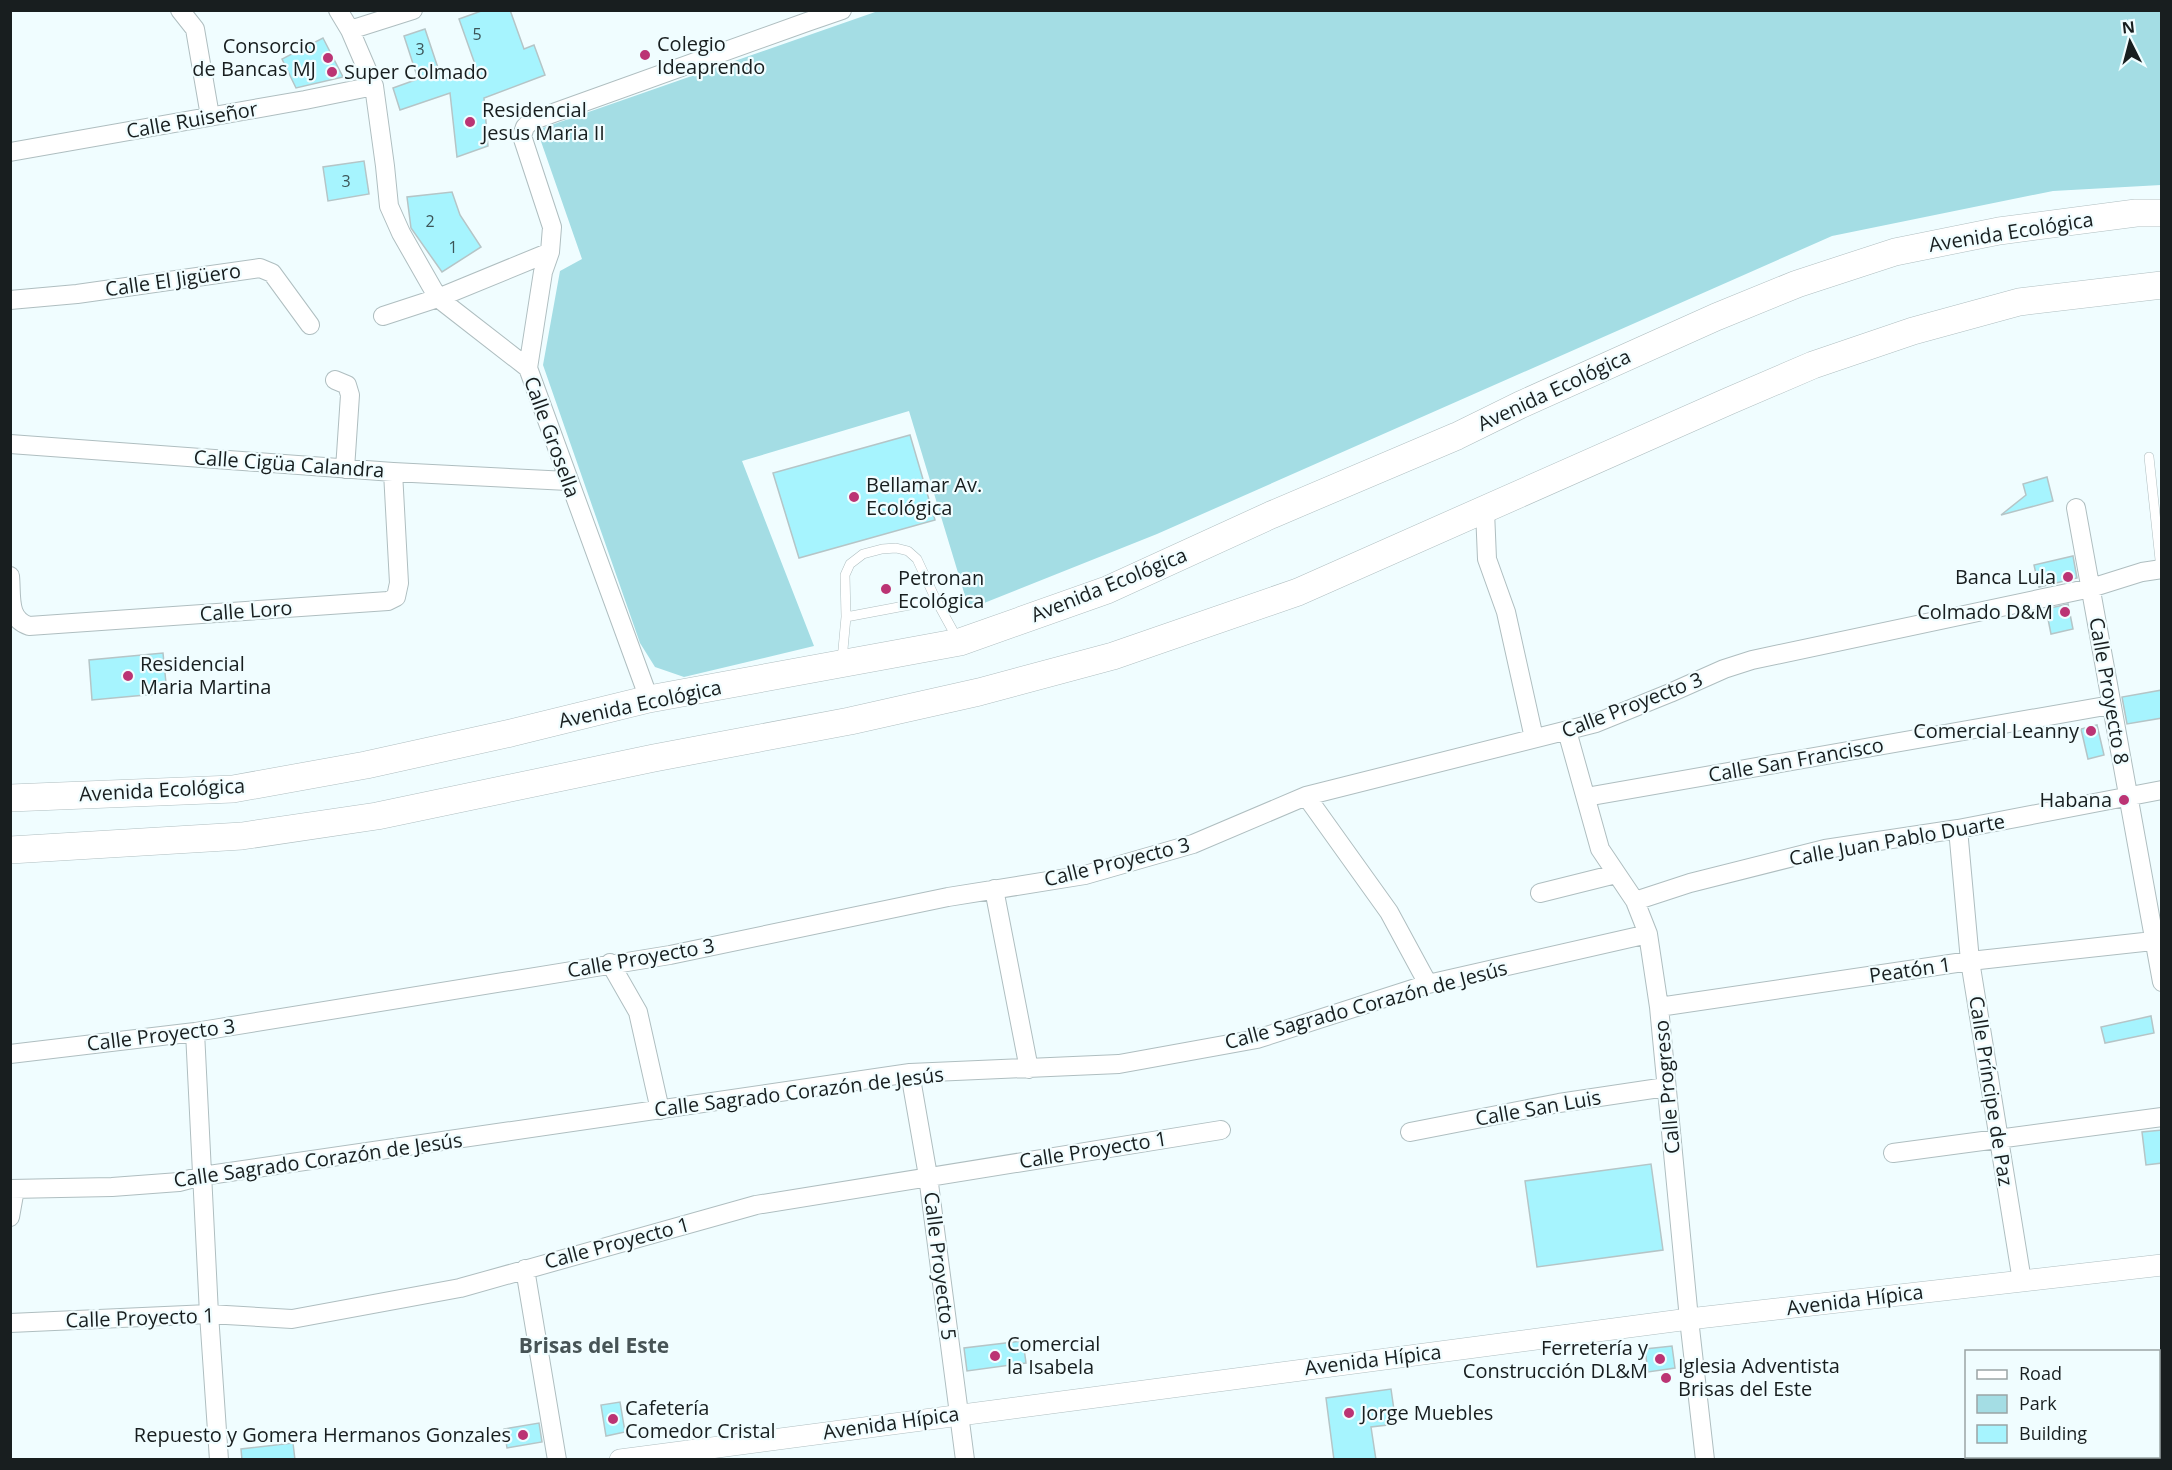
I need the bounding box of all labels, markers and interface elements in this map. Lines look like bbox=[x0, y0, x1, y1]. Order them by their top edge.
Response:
north arrow bbox=[2100, 12, 2160, 72]
text: N bbox=[2121, 15, 2136, 39]
house number: 5 bbox=[472, 23, 482, 45]
place label: Colegio Ideaprendo bbox=[657, 30, 765, 80]
place label: Consorcio de Bancas MJ bbox=[192, 32, 316, 82]
house number: 3 bbox=[415, 38, 425, 60]
marker: Colegio Ideaprendo bbox=[638, 48, 652, 62]
marker: Consorcio de Bancas MJ bbox=[321, 51, 335, 65]
place label: Super Colmado bbox=[344, 58, 488, 85]
marker: Super Colmado bbox=[325, 65, 339, 79]
street label: Calle Ruiseñor bbox=[124, 95, 260, 144]
place label: Residencial Jesus Maria II bbox=[480, 96, 605, 146]
marker: Residencial Jesus Maria II bbox=[463, 115, 477, 129]
house number: 3 bbox=[341, 170, 351, 192]
street label: Avenida Ecológica bbox=[1927, 205, 2095, 258]
house number: 2 bbox=[425, 210, 435, 232]
house number: 1 bbox=[448, 236, 458, 258]
street label: Calle El Jigüero bbox=[103, 257, 242, 302]
street label: Avenida Ecológica bbox=[1473, 342, 1635, 437]
street label: Calle Grosella bbox=[518, 373, 587, 501]
street label: Calle Cigüa Calandra bbox=[193, 443, 385, 484]
place label: Bellamar Av. Ecológica bbox=[866, 471, 982, 521]
marker: Bellamar Av. Ecológica bbox=[847, 490, 861, 504]
street label: Avenida Ecológica bbox=[1027, 541, 1191, 628]
place label: Banca Lula bbox=[1955, 563, 2056, 590]
place label: Petronan Ecológica bbox=[898, 564, 984, 614]
marker: Banca Lula bbox=[2061, 570, 2075, 584]
marker: Petronan Ecológica bbox=[879, 582, 893, 596]
street label: Calle Loro bbox=[199, 594, 293, 627]
place label: Colmado D&M bbox=[1917, 598, 2053, 625]
marker: Colmado D&M bbox=[2058, 605, 2072, 619]
street label: Calle Proyecto 8 bbox=[2083, 615, 2136, 767]
place label: Residencial Maria Martina bbox=[140, 650, 271, 700]
street label: Calle Proyecto 3 bbox=[1557, 665, 1706, 744]
marker: Residencial Maria Martina bbox=[121, 669, 135, 683]
street label: Avenida Ecológica bbox=[556, 673, 724, 734]
place label: Comercial Leanny bbox=[1913, 717, 2080, 744]
marker: Comercial Leanny bbox=[2084, 724, 2098, 738]
street label: Calle San Francisco bbox=[1706, 731, 1886, 788]
street label: Avenida Ecológica bbox=[78, 772, 246, 807]
place label: Habana bbox=[2039, 786, 2112, 813]
marker: Habana bbox=[2117, 793, 2131, 807]
street label: Calle Juan Pablo Duarte bbox=[1787, 807, 2007, 872]
street label: Calle Proyecto 3 bbox=[1041, 830, 1192, 893]
street label: Calle Proyecto 3 bbox=[565, 931, 717, 984]
street label: Peatón 1 bbox=[1867, 950, 1953, 989]
street label: Calle Sagrado Corazón de Jesús bbox=[1222, 954, 1510, 1055]
street label: Calle Príncipe de Paz bbox=[1963, 994, 2020, 1188]
street label: Calle Proyecto 3 bbox=[85, 1012, 237, 1057]
street label: Calle Progreso bbox=[1647, 1019, 1686, 1155]
street label: Calle Sagrado Corazón de Jesús bbox=[653, 1060, 945, 1123]
street label: Calle San Luis bbox=[1473, 1083, 1603, 1132]
street label: Calle Proyecto 1 bbox=[1017, 1125, 1169, 1175]
street label: Calle Sagrado Corazón de Jesús bbox=[172, 1126, 464, 1193]
street label: Calle Proyecto 5 bbox=[918, 1190, 963, 1342]
street label: Calle Proyecto 1 bbox=[541, 1210, 692, 1275]
street label: Avenida Hípica bbox=[1785, 1278, 1925, 1321]
street label: Calle Proyecto 1 bbox=[65, 1301, 215, 1334]
place label: Comercial la Isabela bbox=[1007, 1330, 1100, 1380]
district label: Brisas del Este bbox=[519, 1331, 669, 1359]
place label: Ferretería y Construcción DL&M bbox=[1463, 1334, 1649, 1384]
street label: Avenida Hípica bbox=[1303, 1338, 1443, 1381]
marker: Comercial la Isabela bbox=[988, 1349, 1002, 1363]
legend bbox=[1965, 1350, 2160, 1458]
marker: Ferretería y Construcción DL&M bbox=[1653, 1352, 1667, 1366]
place label: Iglesia Adventista Brisas del Este bbox=[1678, 1352, 1840, 1402]
text: Road bbox=[2019, 1361, 2062, 1385]
marker: Iglesia Adventista Brisas del Este bbox=[1659, 1371, 1673, 1385]
text: Park bbox=[2019, 1391, 2057, 1415]
place label: Cafetería Comedor Cristal bbox=[625, 1394, 776, 1444]
place label: Jorge Muebles bbox=[1359, 1399, 1493, 1426]
street label: Avenida Hípica bbox=[821, 1400, 961, 1445]
marker: Jorge Muebles bbox=[1342, 1406, 1356, 1420]
marker: Cafetería Comedor Cristal bbox=[606, 1412, 620, 1426]
place label: Repuesto y Gomera Hermanos Gonzales bbox=[134, 1421, 511, 1448]
text: Building bbox=[2019, 1421, 2087, 1445]
marker: Repuesto y Gomera Hermanos Gonzales bbox=[516, 1428, 530, 1442]

